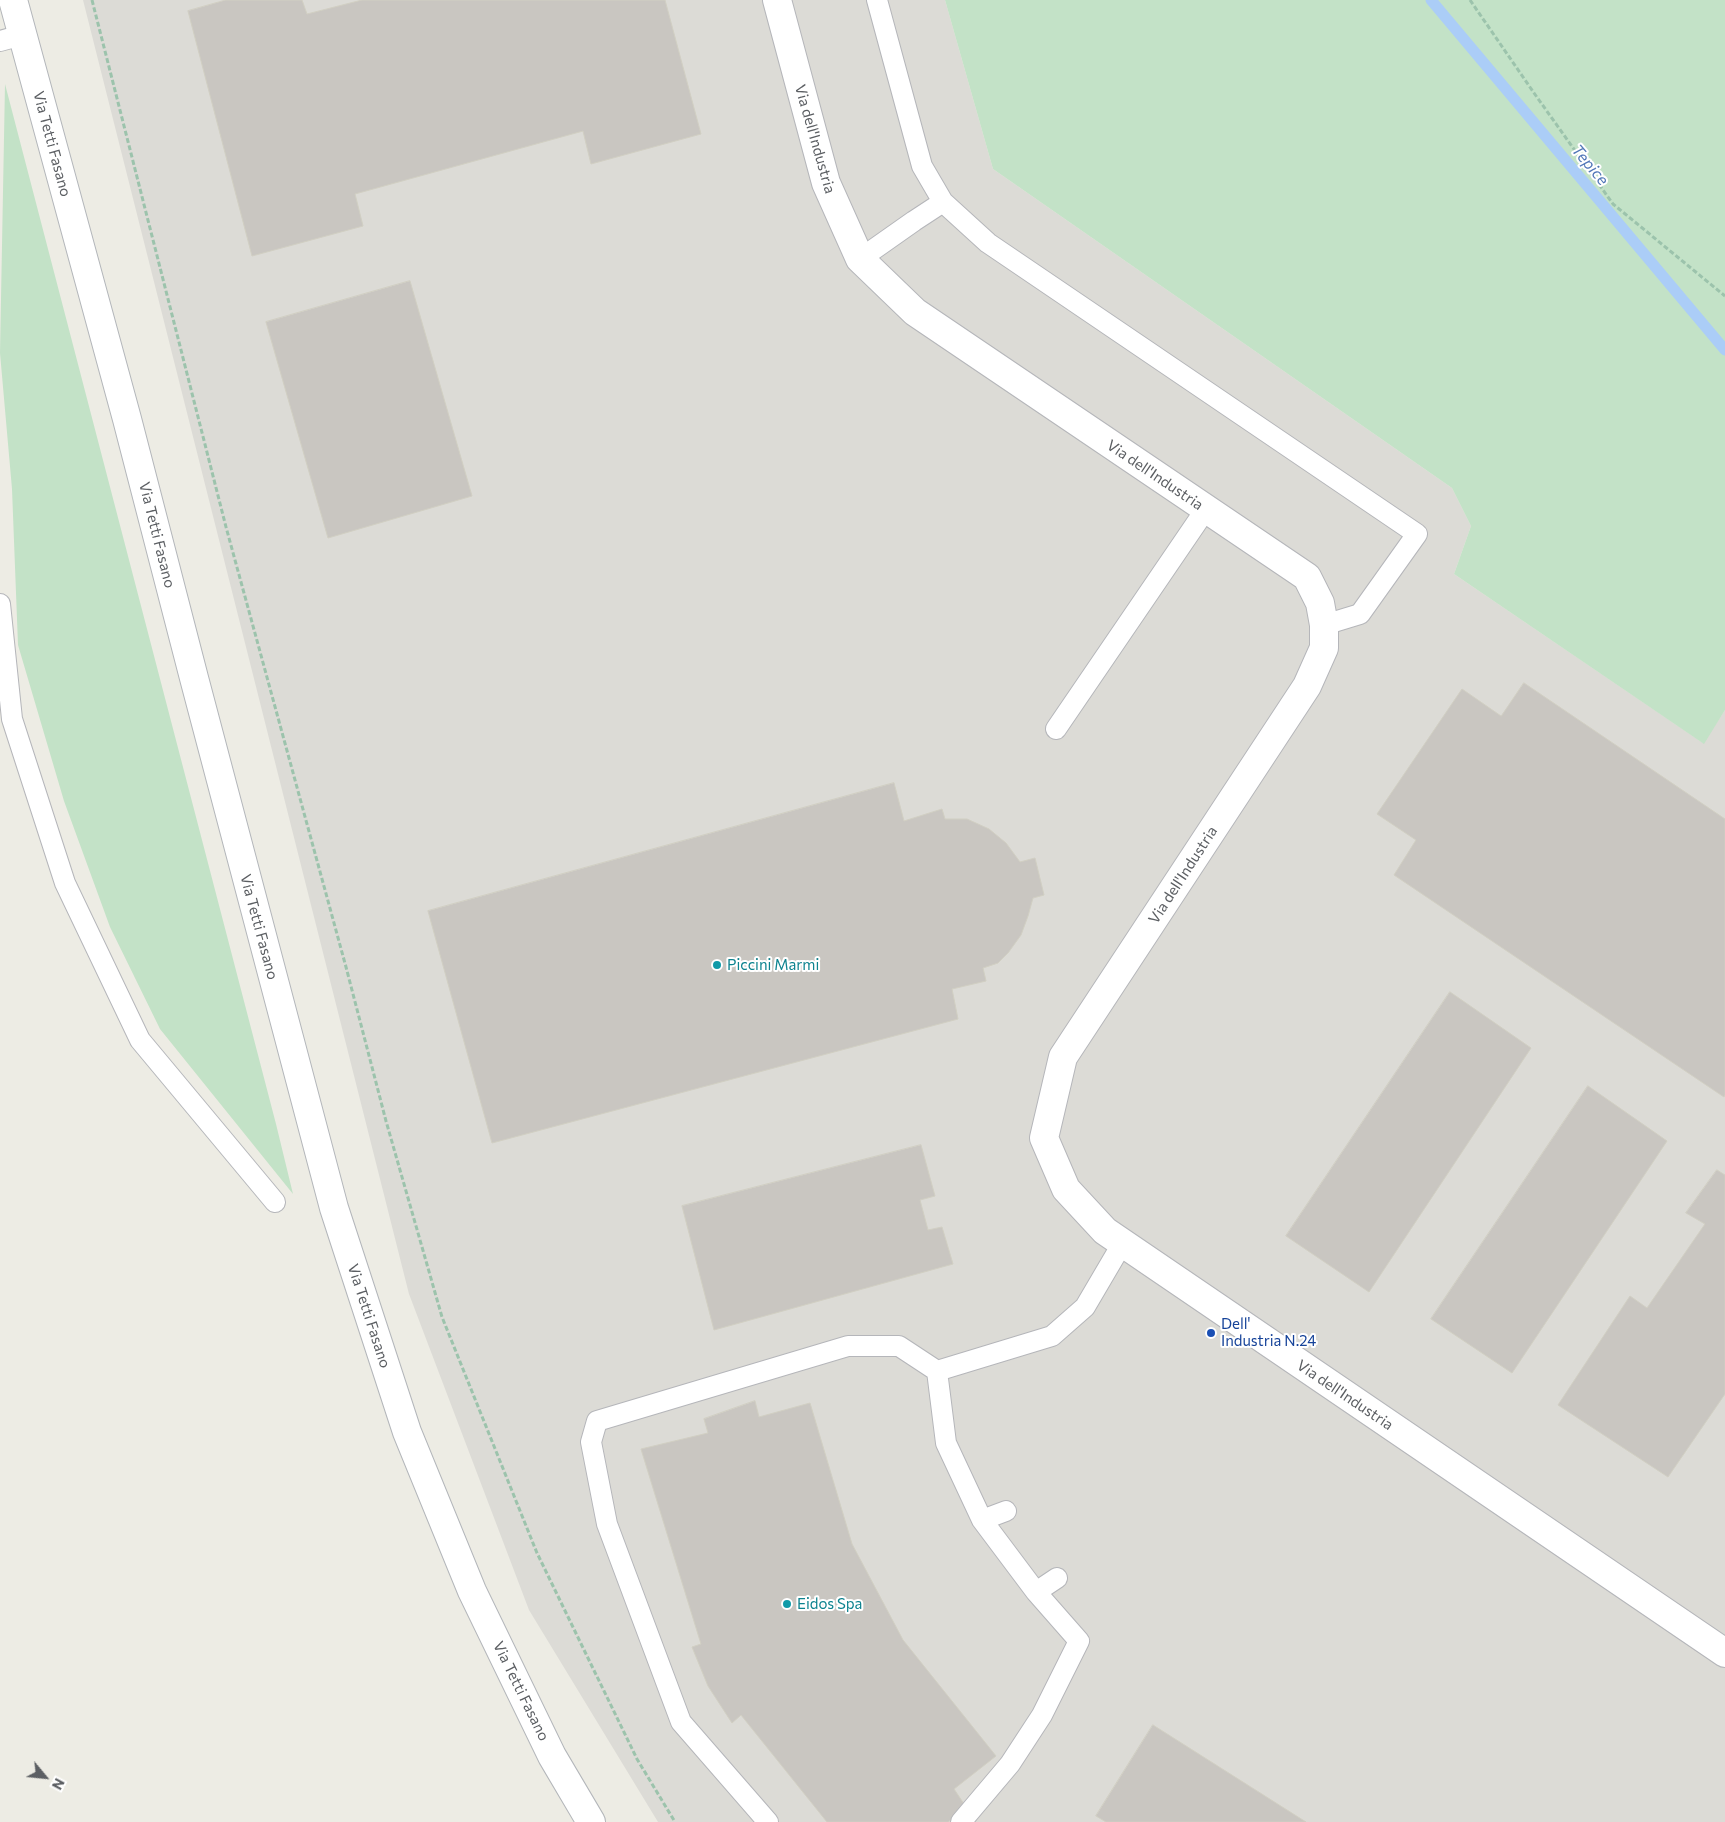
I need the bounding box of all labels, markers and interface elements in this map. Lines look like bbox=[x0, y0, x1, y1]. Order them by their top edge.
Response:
street label: Via dell'Industria bbox=[791, 82, 839, 196]
street label: Via Tetti Fasano bbox=[29, 89, 75, 199]
water label: Tepice bbox=[1567, 141, 1613, 189]
street label: Via dell'Industria bbox=[1103, 436, 1207, 514]
street label: Via Tetti Fasano bbox=[135, 480, 179, 590]
street label: Via dell'Industria bbox=[1145, 823, 1221, 927]
street label: Via Tetti Fasano bbox=[236, 872, 282, 982]
place label: Piccini Marmi bbox=[727, 956, 819, 974]
marker: Piccini Marmi bbox=[711, 959, 723, 971]
street label: Via Tetti Fasano bbox=[344, 1262, 394, 1370]
place label: Dell' Industria N.24 bbox=[1221, 1315, 1316, 1350]
marker: Dell' Industria N.24 bbox=[1205, 1327, 1217, 1339]
street label: Via dell'Industria bbox=[1293, 1356, 1397, 1434]
place label: Eidos Spa bbox=[797, 1595, 862, 1613]
marker: Eidos Spa bbox=[781, 1598, 793, 1610]
street label: Via Tetti Fasano bbox=[489, 1638, 553, 1744]
north arrow bbox=[20, 1752, 70, 1802]
text: N bbox=[49, 1776, 69, 1793]

